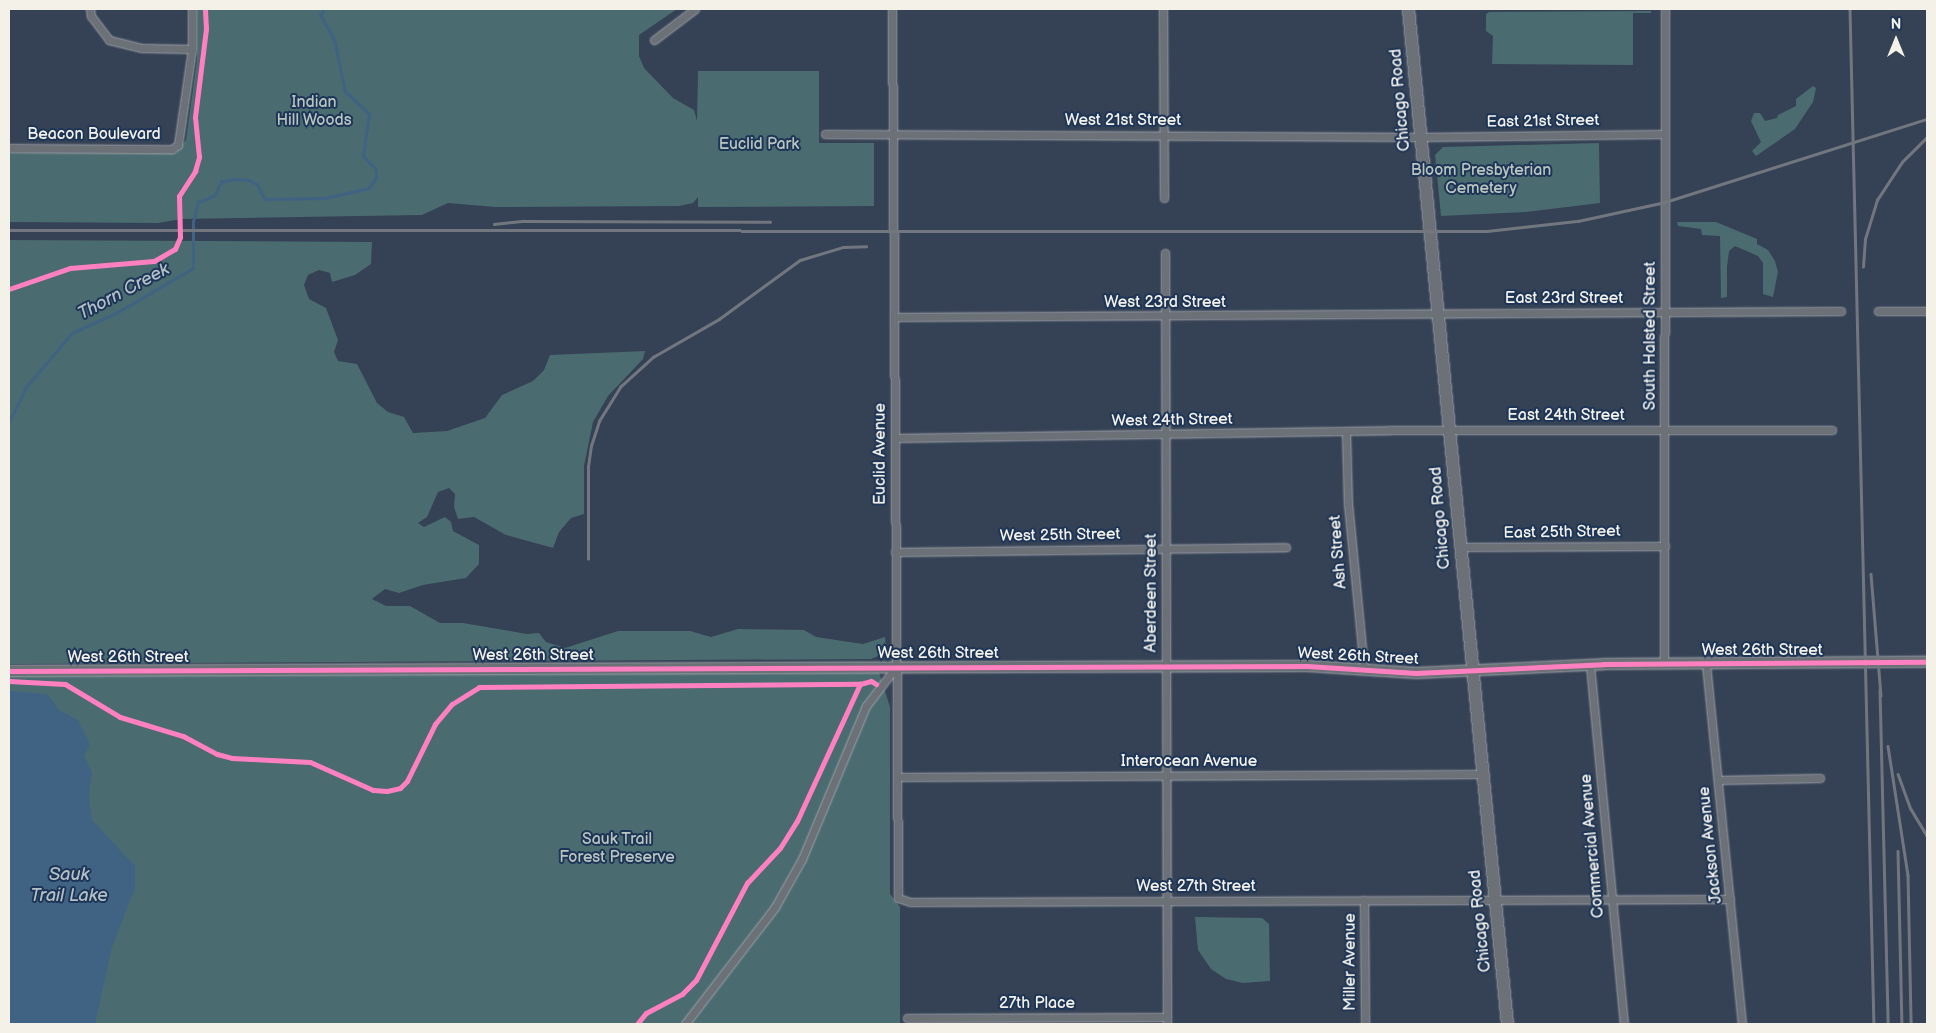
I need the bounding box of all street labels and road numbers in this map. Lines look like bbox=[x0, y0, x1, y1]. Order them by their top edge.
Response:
street label: Chicago Road bbox=[1387, 48, 1415, 152]
street label: West 21st Street bbox=[1065, 111, 1181, 131]
street label: East 21st Street bbox=[1486, 111, 1600, 133]
street label: Beacon Boulevard bbox=[27, 125, 161, 145]
street label: South Halsted Street bbox=[1641, 261, 1661, 411]
street label: East 23rd Street bbox=[1505, 289, 1623, 309]
street label: West 23rd Street bbox=[1104, 293, 1226, 313]
street label: Euclid Avenue bbox=[871, 403, 891, 505]
street label: East 24th Street bbox=[1507, 406, 1625, 426]
street label: West 24th Street bbox=[1111, 410, 1233, 432]
street label: Chicago Road bbox=[1427, 466, 1455, 570]
street label: Ash Street bbox=[1326, 514, 1352, 590]
street label: East 25th Street bbox=[1503, 522, 1621, 544]
street label: West 25th Street bbox=[999, 525, 1121, 547]
street label: Aberdeen Street bbox=[1142, 533, 1162, 653]
street label: West 26th Street bbox=[1701, 641, 1823, 661]
street label: West 26th Street bbox=[877, 644, 999, 664]
street label: West 26th Street bbox=[1297, 644, 1419, 670]
street label: West 26th Street bbox=[472, 646, 594, 666]
street label: West 26th Street bbox=[67, 648, 189, 668]
street label: Interocean Avenue bbox=[1121, 752, 1257, 772]
street label: Commercial Avenue bbox=[1577, 773, 1609, 919]
street label: Jackson Avenue bbox=[1695, 786, 1727, 904]
street label: Chicago Road bbox=[1466, 869, 1496, 973]
street label: West 27th Street bbox=[1136, 877, 1256, 897]
street label: Miller Avenue bbox=[1341, 913, 1361, 1011]
street label: 27th Place bbox=[999, 994, 1075, 1014]

